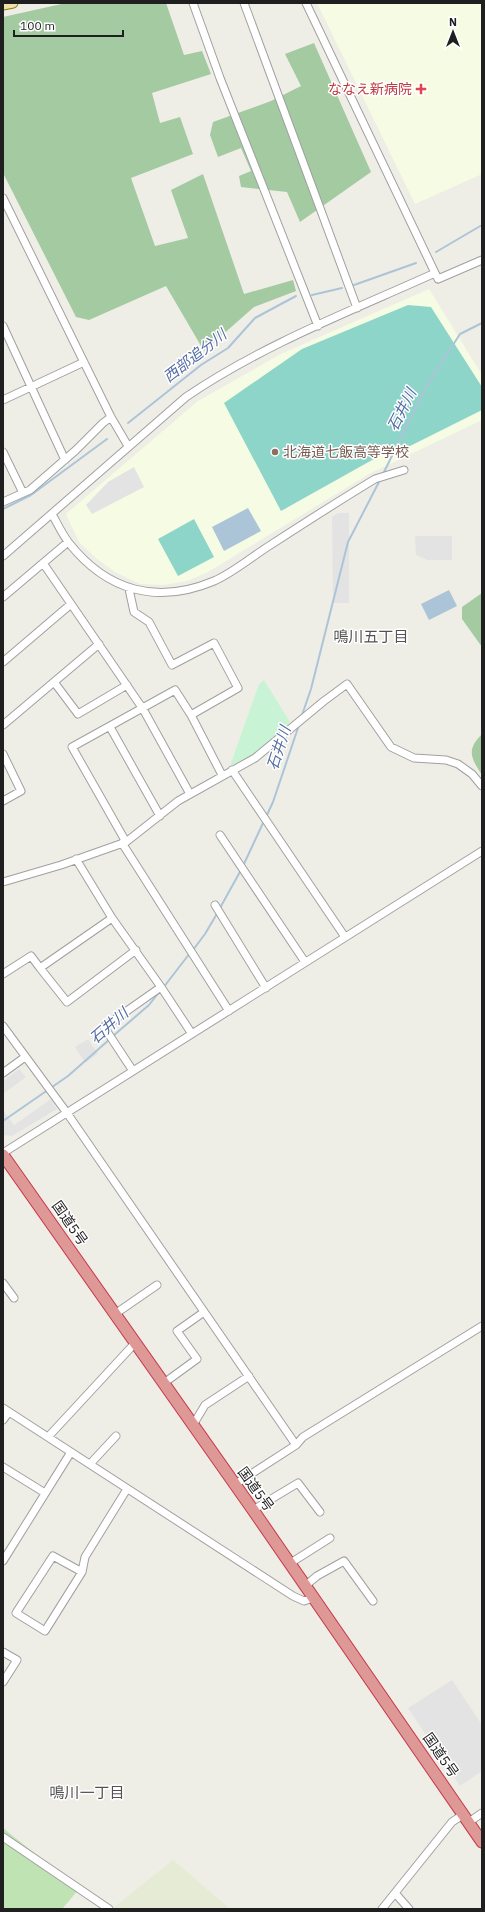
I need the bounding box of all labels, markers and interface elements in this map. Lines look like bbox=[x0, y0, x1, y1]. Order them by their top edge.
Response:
scale bar bbox=[14, 12, 123, 38]
north arrow bbox=[433, 12, 473, 52]
text: N bbox=[449, 15, 457, 29]
text: 100 m bbox=[20, 18, 55, 33]
place label: ななえ新病院 bbox=[328, 80, 412, 98]
marker: ななえ新病院 bbox=[415, 83, 427, 95]
water label: 西部追分川 bbox=[159, 324, 232, 386]
water label: 石井川 bbox=[383, 384, 421, 434]
place label: 北海道七飯高等学校 bbox=[283, 443, 409, 461]
marker: 北海道七飯高等学校 bbox=[270, 447, 280, 457]
district label: 鳴川五丁目 bbox=[333, 627, 409, 646]
water label: 石井川 bbox=[263, 722, 295, 772]
water label: 石井川 bbox=[85, 1002, 133, 1048]
street label: 国道5号 bbox=[48, 1197, 92, 1249]
street label: 国道5号 bbox=[234, 1463, 278, 1515]
street label: 国道5号 bbox=[419, 1729, 463, 1781]
district label: 鳴川一丁目 bbox=[49, 1783, 125, 1802]

